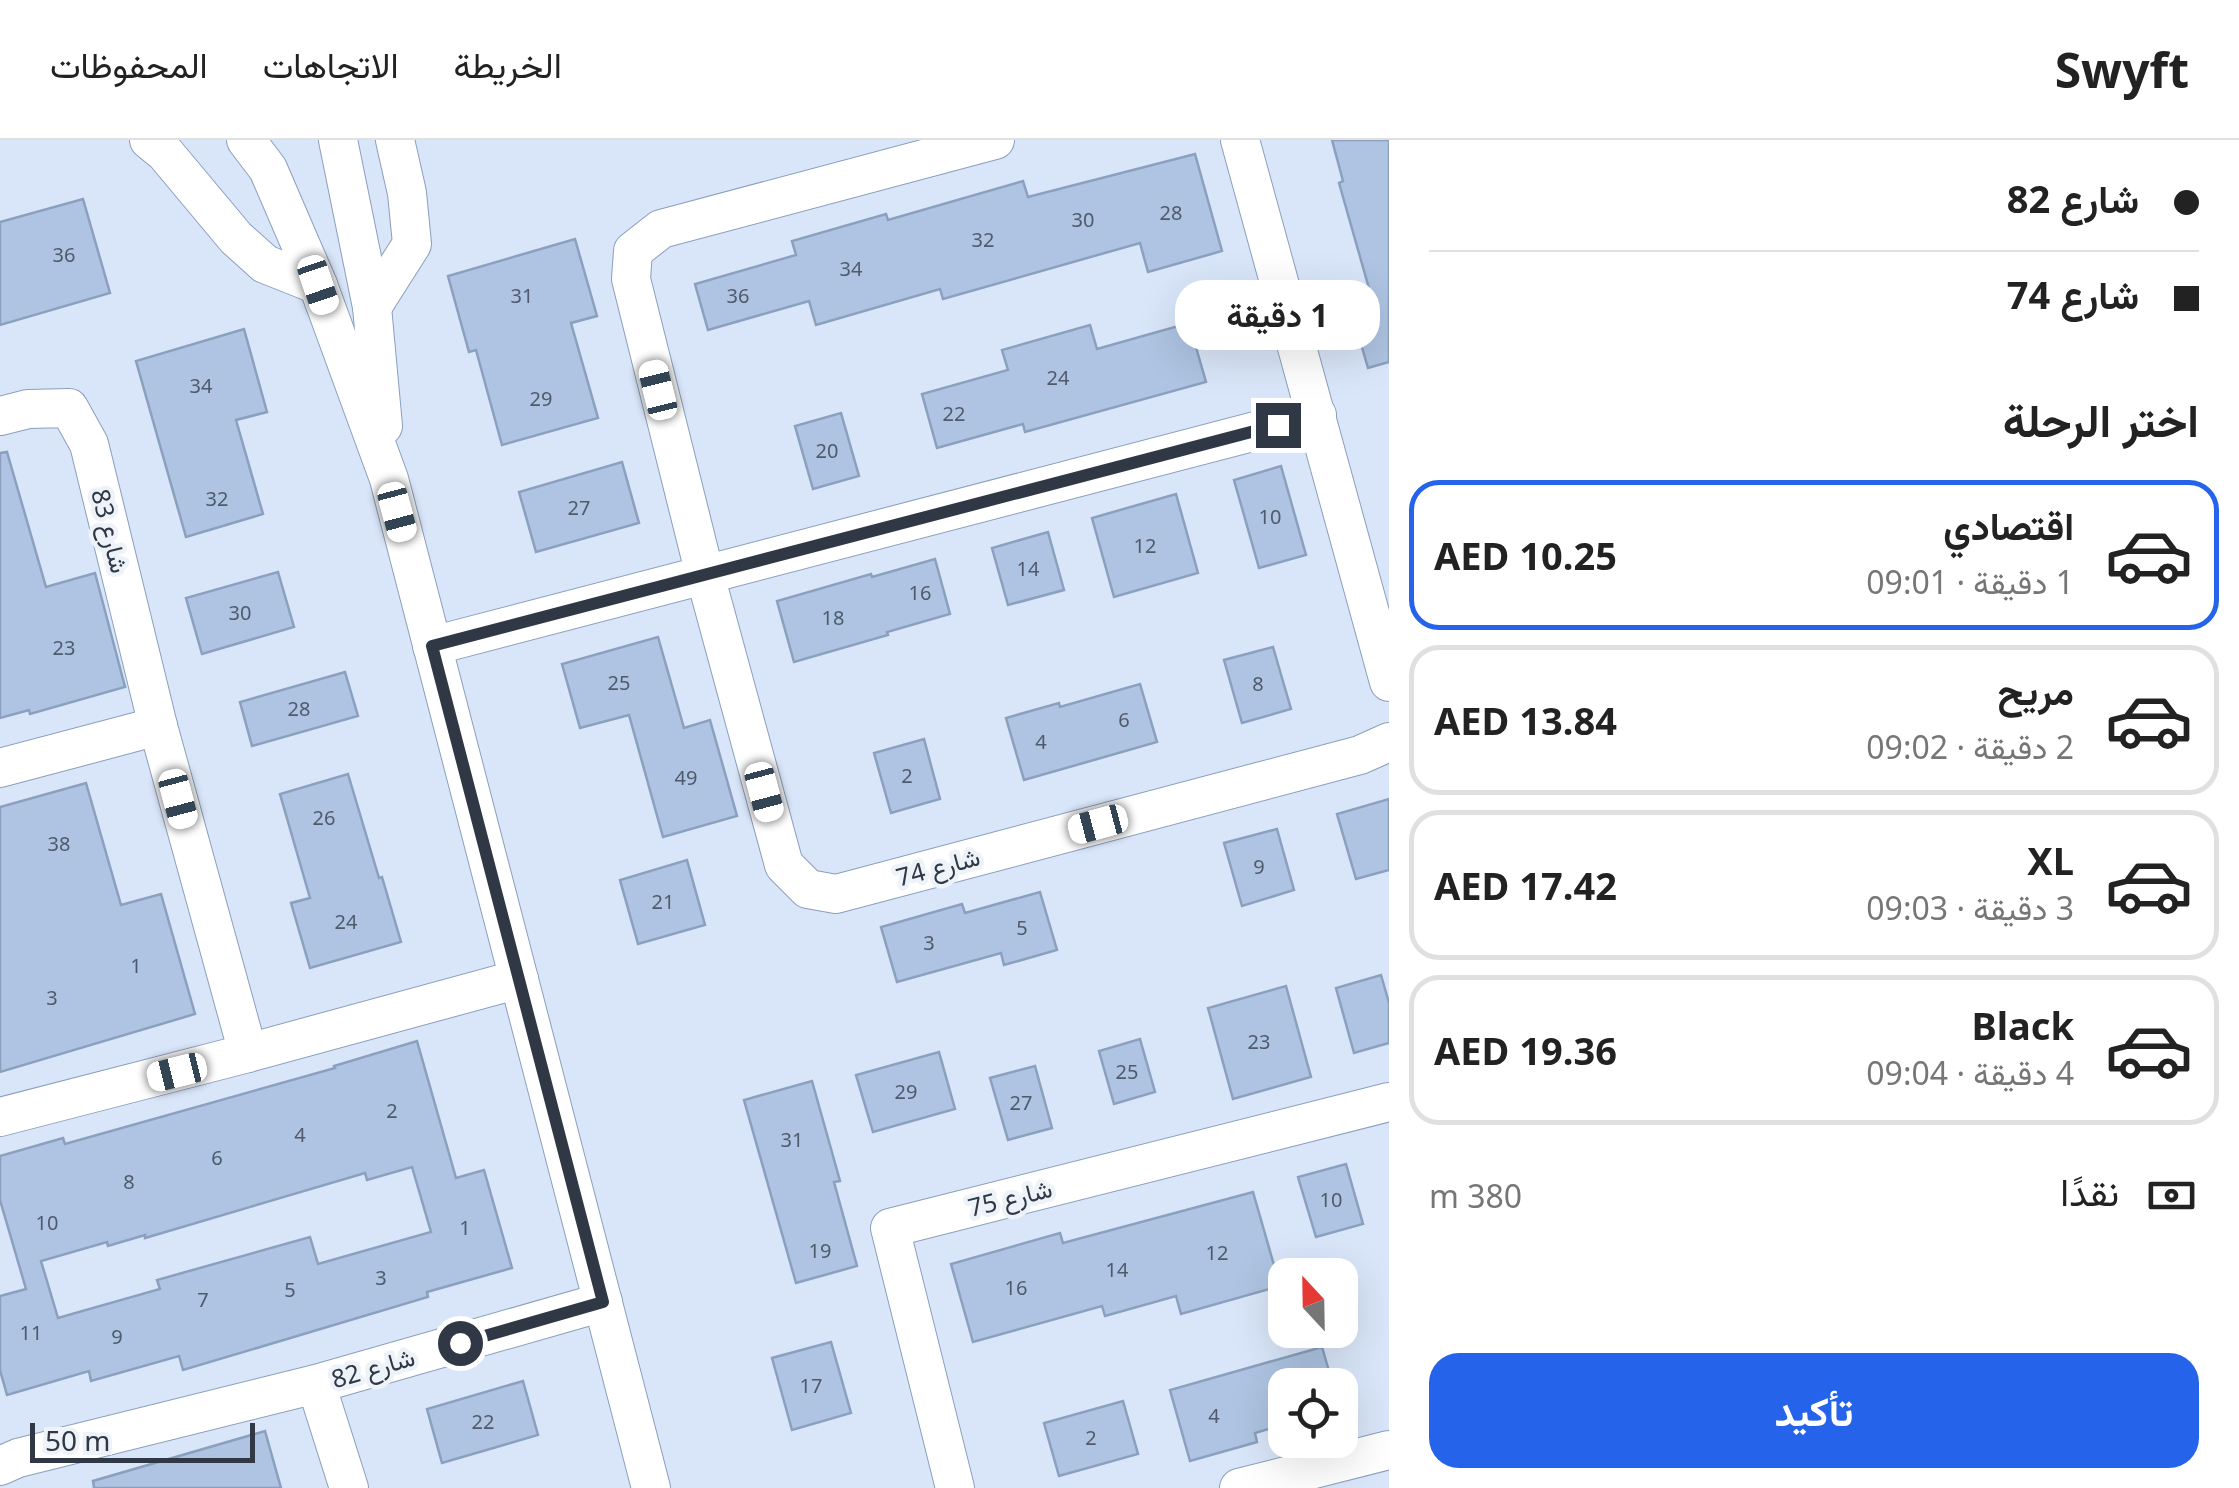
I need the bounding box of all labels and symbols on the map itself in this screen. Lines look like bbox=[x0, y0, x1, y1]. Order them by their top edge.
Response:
house number: 28 bbox=[1160, 199, 1182, 226]
house number: 30 bbox=[1072, 206, 1094, 233]
house number: 32 bbox=[972, 226, 994, 253]
house number: 36 bbox=[53, 241, 75, 268]
car bbox=[294, 252, 342, 318]
house number: 34 bbox=[840, 255, 863, 282]
callout: 1 دقيقة bbox=[1176, 280, 1380, 350]
house number: 31 bbox=[511, 282, 533, 309]
house number: 36 bbox=[727, 282, 749, 309]
car bbox=[636, 357, 680, 423]
house number: 24 bbox=[1047, 364, 1070, 391]
house number: 34 bbox=[190, 372, 213, 399]
house number: 29 bbox=[530, 385, 552, 412]
house number: 22 bbox=[943, 400, 965, 427]
route end bbox=[1256, 403, 1301, 448]
house number: 20 bbox=[816, 437, 838, 464]
car bbox=[375, 479, 419, 545]
street label: شارع 83 bbox=[83, 485, 138, 577]
house number: 32 bbox=[206, 485, 228, 512]
house number: 27 bbox=[568, 494, 590, 521]
house number: 10 bbox=[1259, 503, 1281, 530]
house number: 12 bbox=[1134, 532, 1156, 559]
house number: 14 bbox=[1017, 555, 1040, 582]
house number: 16 bbox=[909, 579, 931, 606]
house number: 30 bbox=[229, 599, 251, 626]
house number: 18 bbox=[822, 604, 844, 631]
house number: 23 bbox=[53, 634, 75, 661]
house number: 25 bbox=[608, 669, 630, 696]
house number: 8 bbox=[1252, 670, 1264, 697]
house number: 28 bbox=[288, 695, 310, 722]
house number: 6 bbox=[1118, 706, 1130, 733]
house number: 4 bbox=[1035, 728, 1047, 755]
car bbox=[742, 759, 786, 825]
house number: 2 bbox=[901, 762, 913, 789]
house number: 49 bbox=[675, 764, 697, 791]
car bbox=[156, 766, 200, 832]
car bbox=[1065, 802, 1131, 846]
house number: 26 bbox=[313, 804, 335, 831]
house number: 38 bbox=[48, 830, 70, 857]
street label: شارع 74 bbox=[892, 839, 984, 894]
house number: 9 bbox=[1253, 853, 1265, 880]
house number: 21 bbox=[652, 888, 674, 915]
house number: 24 bbox=[335, 908, 358, 935]
house number: 5 bbox=[1016, 914, 1028, 941]
house number: 3 bbox=[923, 929, 935, 956]
house number: 1 bbox=[130, 952, 142, 979]
house number: 3 bbox=[46, 984, 58, 1011]
house number: 23 bbox=[1248, 1028, 1270, 1055]
car bbox=[144, 1050, 210, 1094]
house number: 25 bbox=[1116, 1058, 1138, 1085]
house number: 29 bbox=[895, 1078, 917, 1105]
house number: 27 bbox=[1010, 1089, 1032, 1116]
house number: 2 bbox=[386, 1097, 398, 1124]
house number: 4 bbox=[294, 1121, 306, 1148]
house number: 31 bbox=[781, 1126, 803, 1153]
house number: 6 bbox=[211, 1144, 223, 1171]
house number: 8 bbox=[123, 1168, 135, 1195]
street label: شارع 75 bbox=[964, 1170, 1056, 1225]
house number: 10 bbox=[1320, 1186, 1342, 1213]
house number: 10 bbox=[36, 1209, 58, 1236]
house number: 1 bbox=[459, 1214, 471, 1241]
house number: 19 bbox=[809, 1237, 831, 1264]
house number: 12 bbox=[1206, 1239, 1228, 1266]
house number: 14 bbox=[1106, 1256, 1129, 1283]
north arrow bbox=[1268, 1258, 1358, 1348]
house number: 3 bbox=[375, 1264, 387, 1291]
house number: 16 bbox=[1005, 1274, 1027, 1301]
house number: 5 bbox=[284, 1276, 296, 1303]
house number: 7 bbox=[197, 1286, 209, 1313]
house number: 11 bbox=[20, 1319, 42, 1346]
route start bbox=[438, 1321, 483, 1366]
house number: 9 bbox=[111, 1323, 123, 1350]
street label: شارع 82 bbox=[327, 1339, 419, 1396]
house number: 17 bbox=[800, 1372, 822, 1399]
house number: 4 bbox=[1208, 1402, 1220, 1429]
house number: 22 bbox=[472, 1408, 494, 1435]
scale bar bbox=[30, 1418, 255, 1462]
house number: 2 bbox=[1085, 1424, 1097, 1451]

